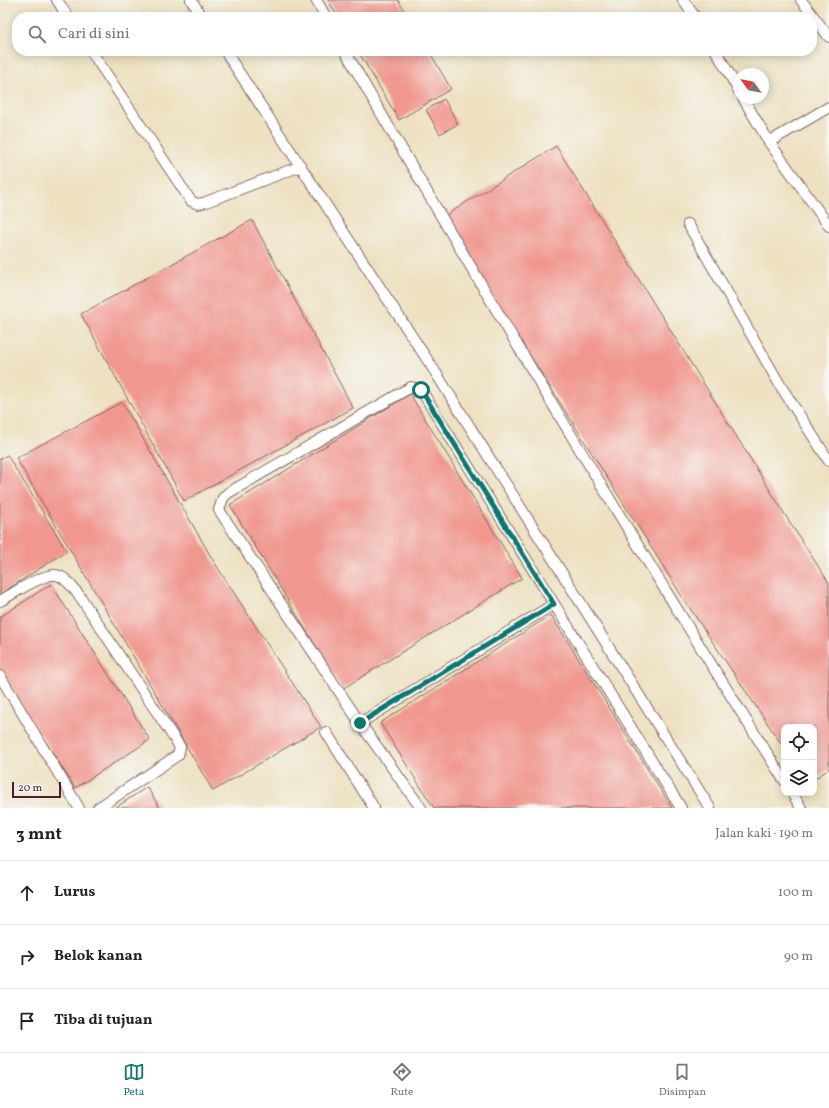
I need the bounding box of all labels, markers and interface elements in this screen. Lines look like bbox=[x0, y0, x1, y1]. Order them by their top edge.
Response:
search box bbox=[12, 12, 817, 56]
icon: search bbox=[26, 23, 48, 45]
text: Cari di sini bbox=[58, 24, 129, 45]
north arrow bbox=[733, 68, 769, 104]
route start bbox=[412, 381, 430, 399]
route end bbox=[351, 714, 369, 732]
map controls bbox=[781, 724, 817, 796]
button: locate bbox=[781, 724, 817, 760]
button: layers bbox=[781, 760, 817, 796]
scale bar bbox=[12, 780, 61, 799]
text: 20 m bbox=[18, 781, 42, 796]
text: 3 mnt bbox=[16, 823, 62, 846]
text: Jalan kaki · 190 m bbox=[715, 825, 813, 843]
icon: ahead bbox=[16, 882, 38, 904]
text: Lurus bbox=[54, 882, 95, 903]
text: 100 m bbox=[778, 884, 813, 902]
icon: right bbox=[16, 946, 38, 968]
text: Belok kanan bbox=[54, 946, 143, 967]
text: 90 m bbox=[784, 948, 813, 966]
icon: arrive bbox=[16, 1010, 38, 1032]
text: Tiba di tujuan bbox=[54, 1010, 153, 1031]
tab: Peta bbox=[123, 1061, 145, 1100]
tab: Rute bbox=[390, 1061, 413, 1100]
tab: Disimpan bbox=[659, 1061, 706, 1100]

